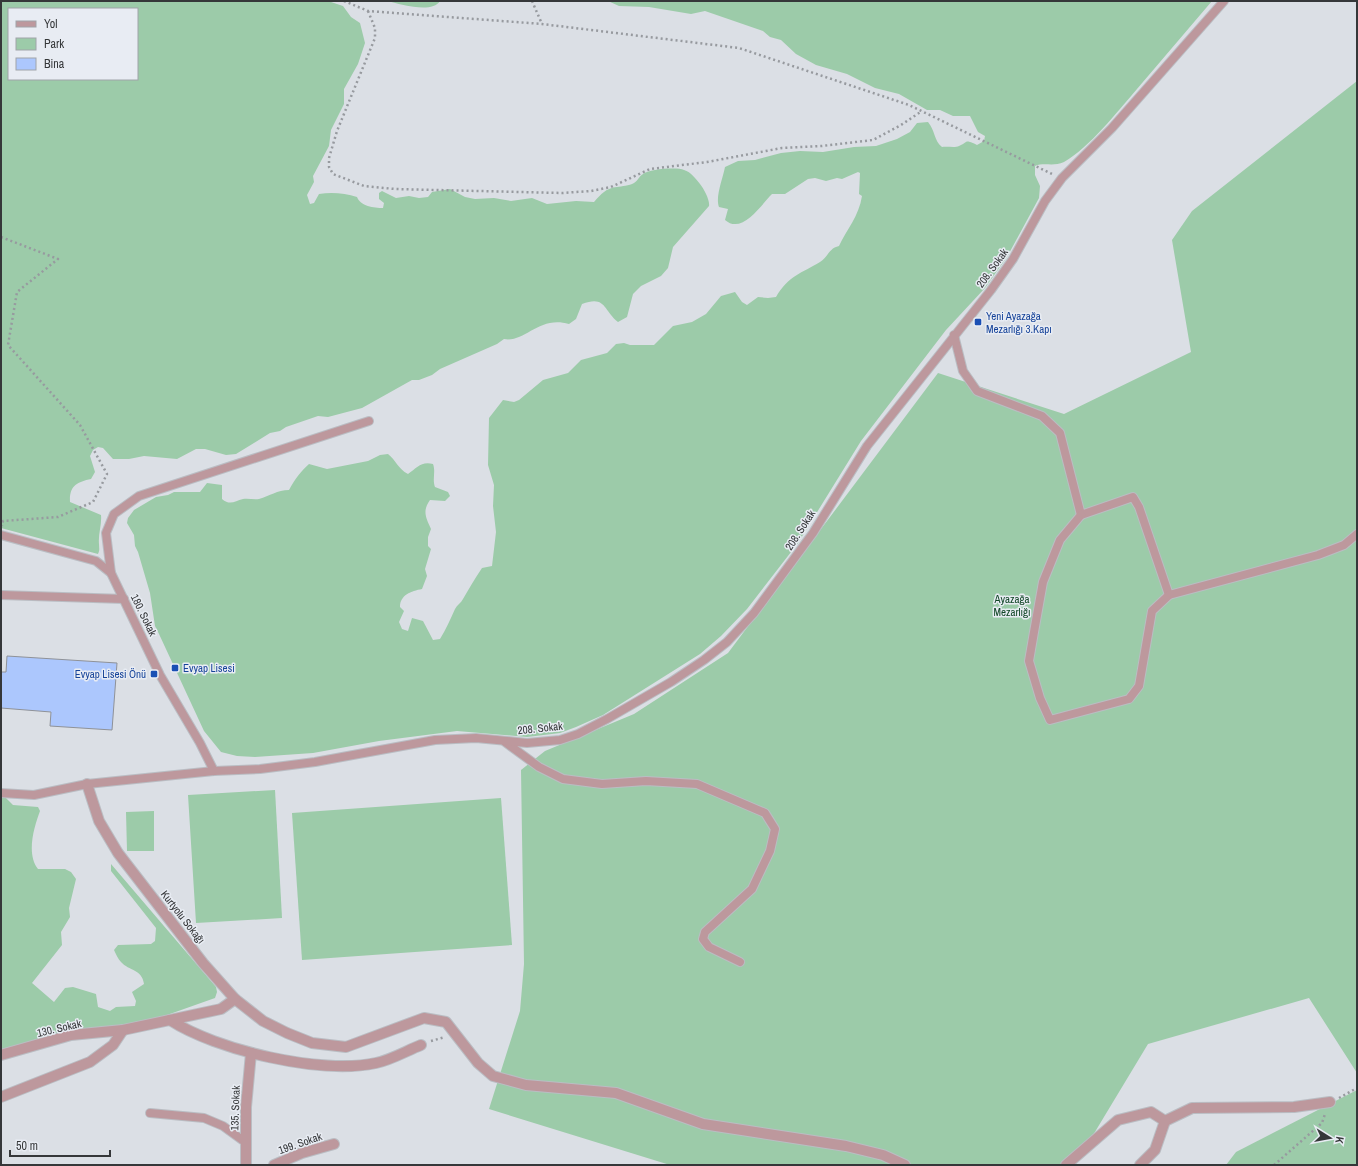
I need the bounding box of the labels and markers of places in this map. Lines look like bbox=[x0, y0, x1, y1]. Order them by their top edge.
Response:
place label: Yeni Ayazağa Mezarlığı 3.Kapı bbox=[986, 309, 1052, 336]
marker: Yeni Ayazağa Mezarlığı 3.Kapı bbox=[973, 317, 983, 327]
place label: Evyap Lisesi bbox=[183, 661, 235, 675]
marker: Evyap Lisesi bbox=[170, 663, 180, 673]
place label: Evyap Lisesi Önü bbox=[75, 667, 146, 681]
marker: Evyap Lisesi Önü bbox=[149, 669, 159, 679]

